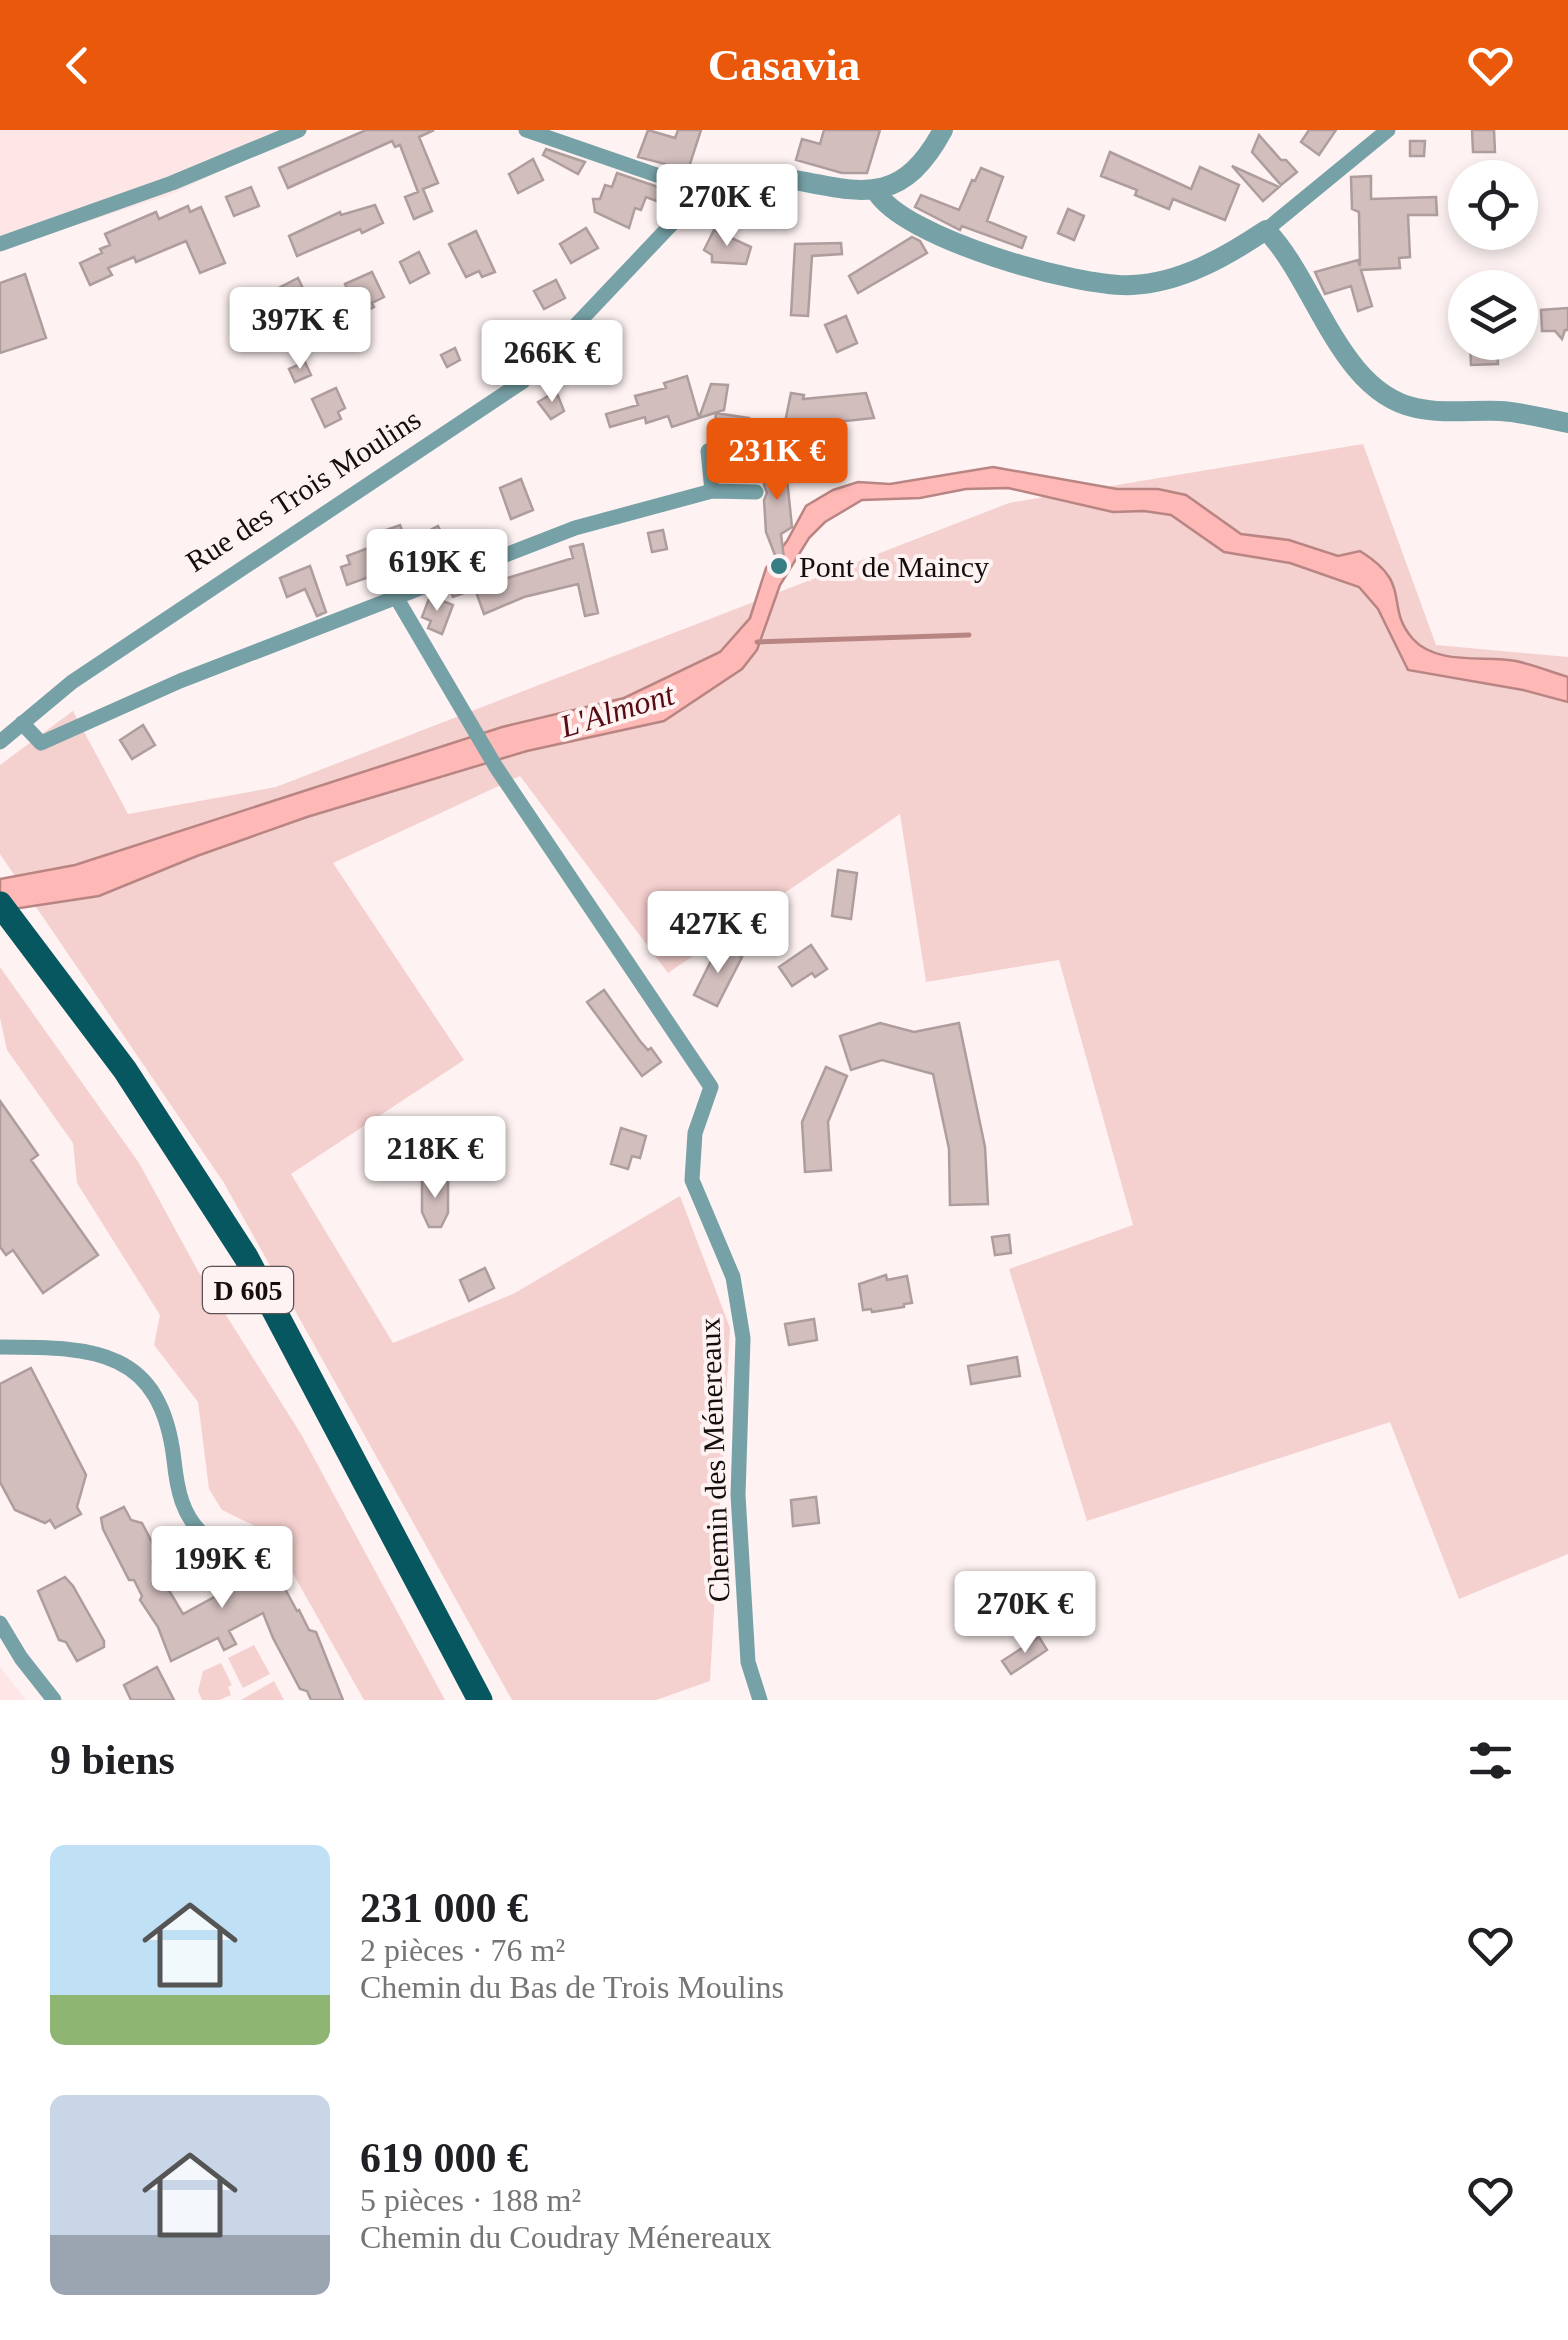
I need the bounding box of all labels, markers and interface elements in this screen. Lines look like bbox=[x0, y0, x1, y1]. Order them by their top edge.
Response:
icon: back bbox=[50, 38, 105, 93]
icon: heart bbox=[1463, 38, 1518, 93]
text: Casavia bbox=[708, 40, 860, 90]
map controls bbox=[1448, 160, 1538, 360]
button: locate bbox=[1448, 160, 1538, 250]
pin: 270K € bbox=[646, 164, 808, 249]
text: 270K € bbox=[679, 178, 775, 214]
button: layers bbox=[1448, 270, 1538, 360]
pin: 397K € bbox=[219, 287, 381, 372]
text: 397K € bbox=[252, 301, 348, 337]
pin: 266K € bbox=[471, 320, 633, 405]
text: 266K € bbox=[504, 334, 600, 370]
street label: Rue des Trois Moulins bbox=[180, 402, 426, 578]
pin: 231K € bbox=[696, 418, 858, 503]
text: 231K € bbox=[729, 432, 825, 468]
pin: 619K € bbox=[356, 529, 518, 614]
text: 619K € bbox=[389, 543, 485, 579]
place label: Pont de Maincy bbox=[799, 550, 989, 583]
marker: Pont de Maincy bbox=[768, 555, 790, 577]
water label: L'Almont bbox=[555, 675, 679, 745]
pin: 427K € bbox=[637, 891, 799, 976]
text: 427K € bbox=[670, 905, 766, 941]
pin: 218K € bbox=[354, 1116, 516, 1201]
text: 218K € bbox=[387, 1130, 483, 1166]
road number: D 605 bbox=[203, 1267, 293, 1313]
street label: Chemin des Ménereaux bbox=[693, 1317, 735, 1603]
pin: 199K € bbox=[141, 1526, 303, 1611]
text: 199K € bbox=[174, 1540, 270, 1576]
pin: 270K € bbox=[944, 1571, 1106, 1656]
text: 270K € bbox=[977, 1585, 1073, 1621]
icon: filters bbox=[1463, 1733, 1518, 1788]
text: 9 biens bbox=[50, 1737, 175, 1783]
icon: home bbox=[130, 1885, 250, 2005]
text: 231 000 € bbox=[360, 1885, 528, 1931]
icon: heart bbox=[1463, 1918, 1518, 1973]
text: 2 pièces · 76 m² bbox=[360, 1932, 565, 1968]
text: Chemin du Bas de Trois Moulins bbox=[360, 1969, 784, 2005]
icon: home bbox=[130, 2135, 250, 2255]
text: 619 000 € bbox=[360, 2135, 528, 2181]
icon: heart bbox=[1463, 2168, 1518, 2223]
text: 5 pièces · 188 m² bbox=[360, 2182, 581, 2218]
text: Chemin du Coudray Ménereaux bbox=[360, 2219, 771, 2255]

